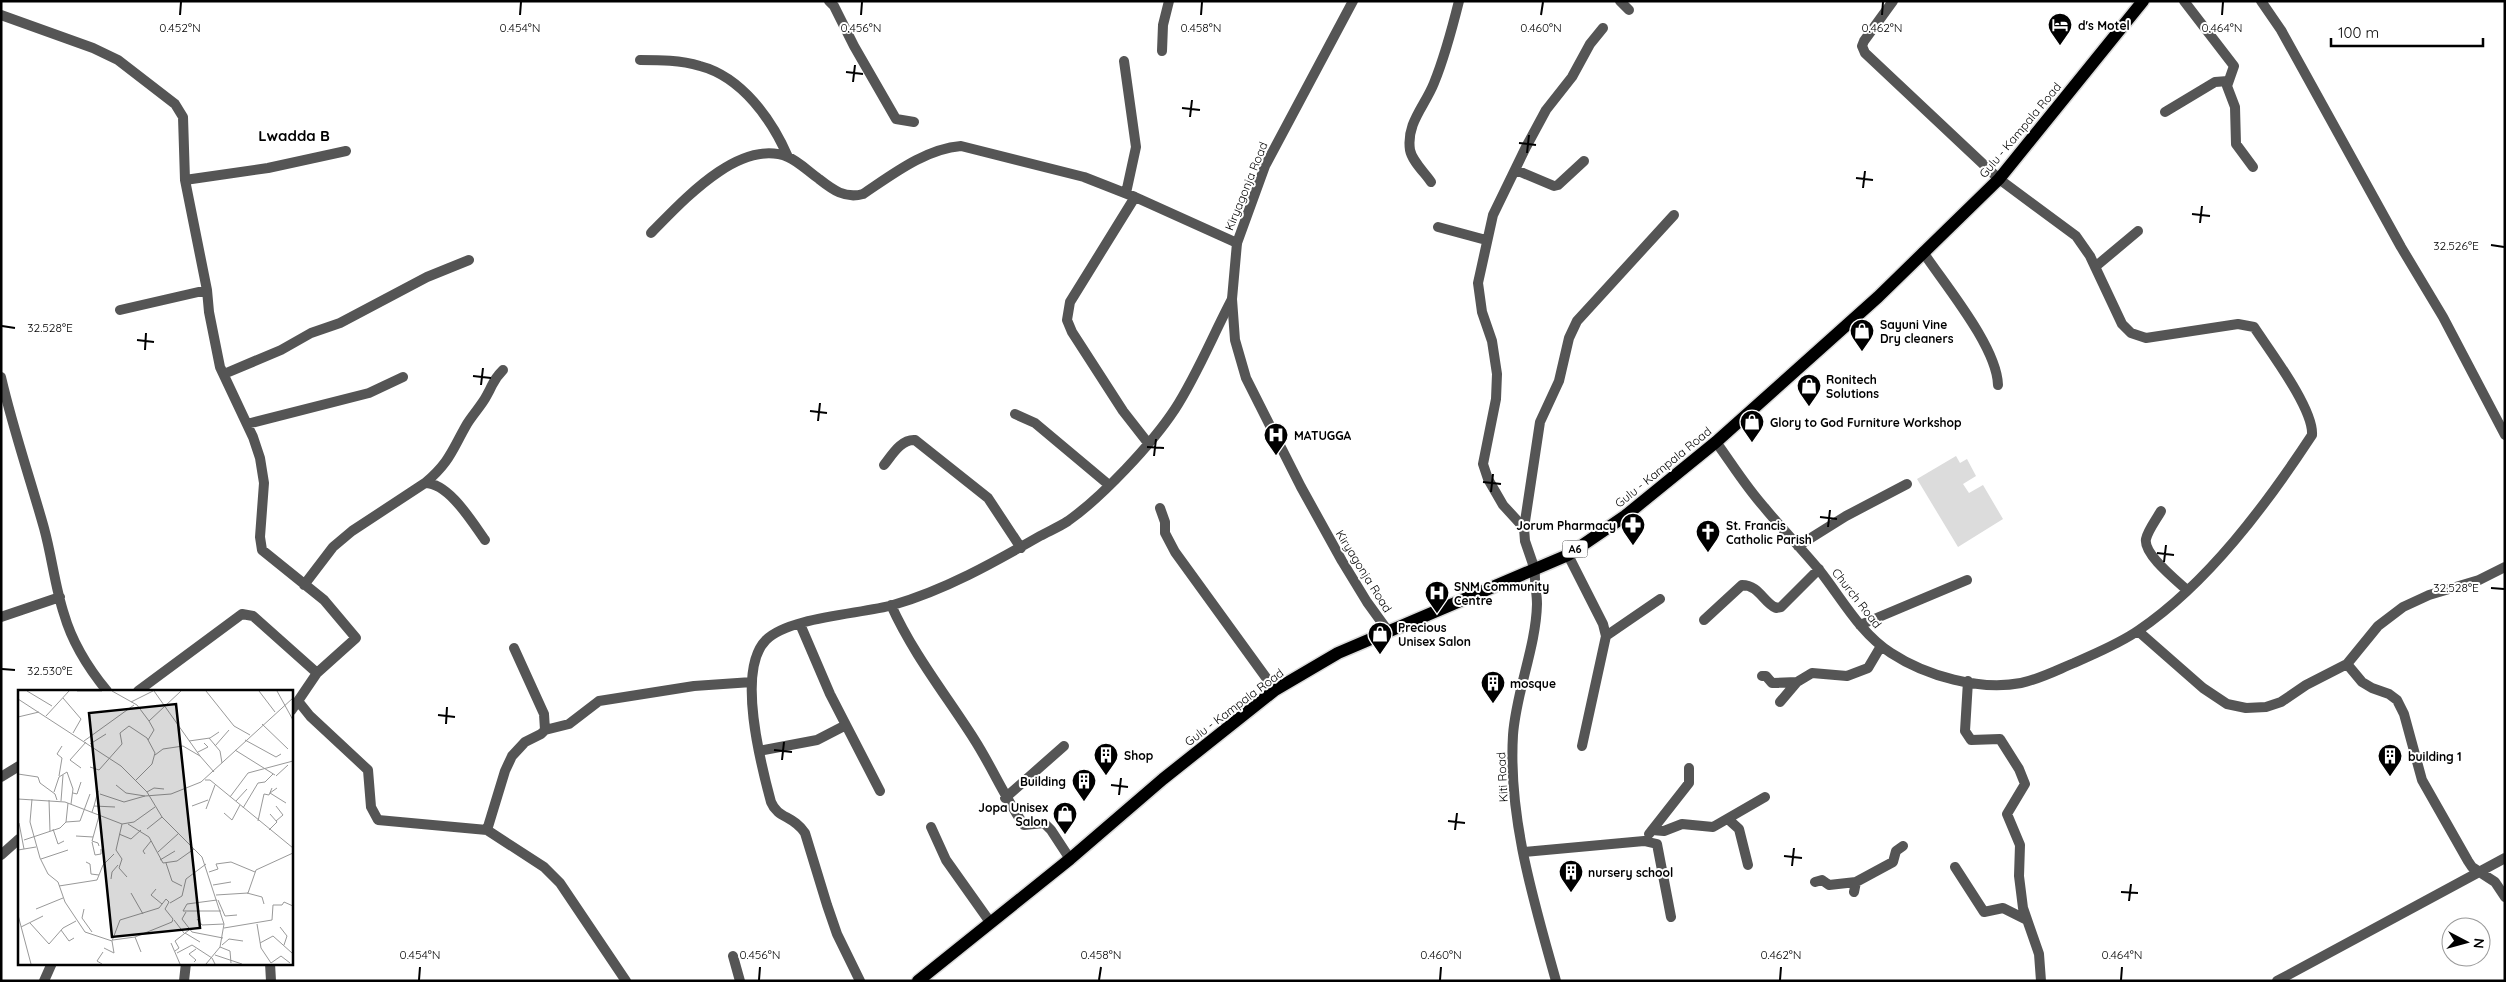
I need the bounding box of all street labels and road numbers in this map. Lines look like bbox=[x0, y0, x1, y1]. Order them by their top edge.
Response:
street label: Gulu - Kampala Road bbox=[1976, 79, 2064, 181]
street label: Kiryagonja Road bbox=[1221, 139, 1271, 233]
street label: Gulu - Kampala Road bbox=[1612, 423, 1714, 511]
street label: Kiryagonja Road bbox=[1333, 527, 1395, 615]
road number: A6 bbox=[1562, 540, 1588, 558]
street label: Church Road bbox=[1829, 565, 1885, 631]
street label: Gulu - Kampala Road bbox=[1182, 665, 1286, 749]
street label: Kiti Road bbox=[1493, 751, 1511, 803]

